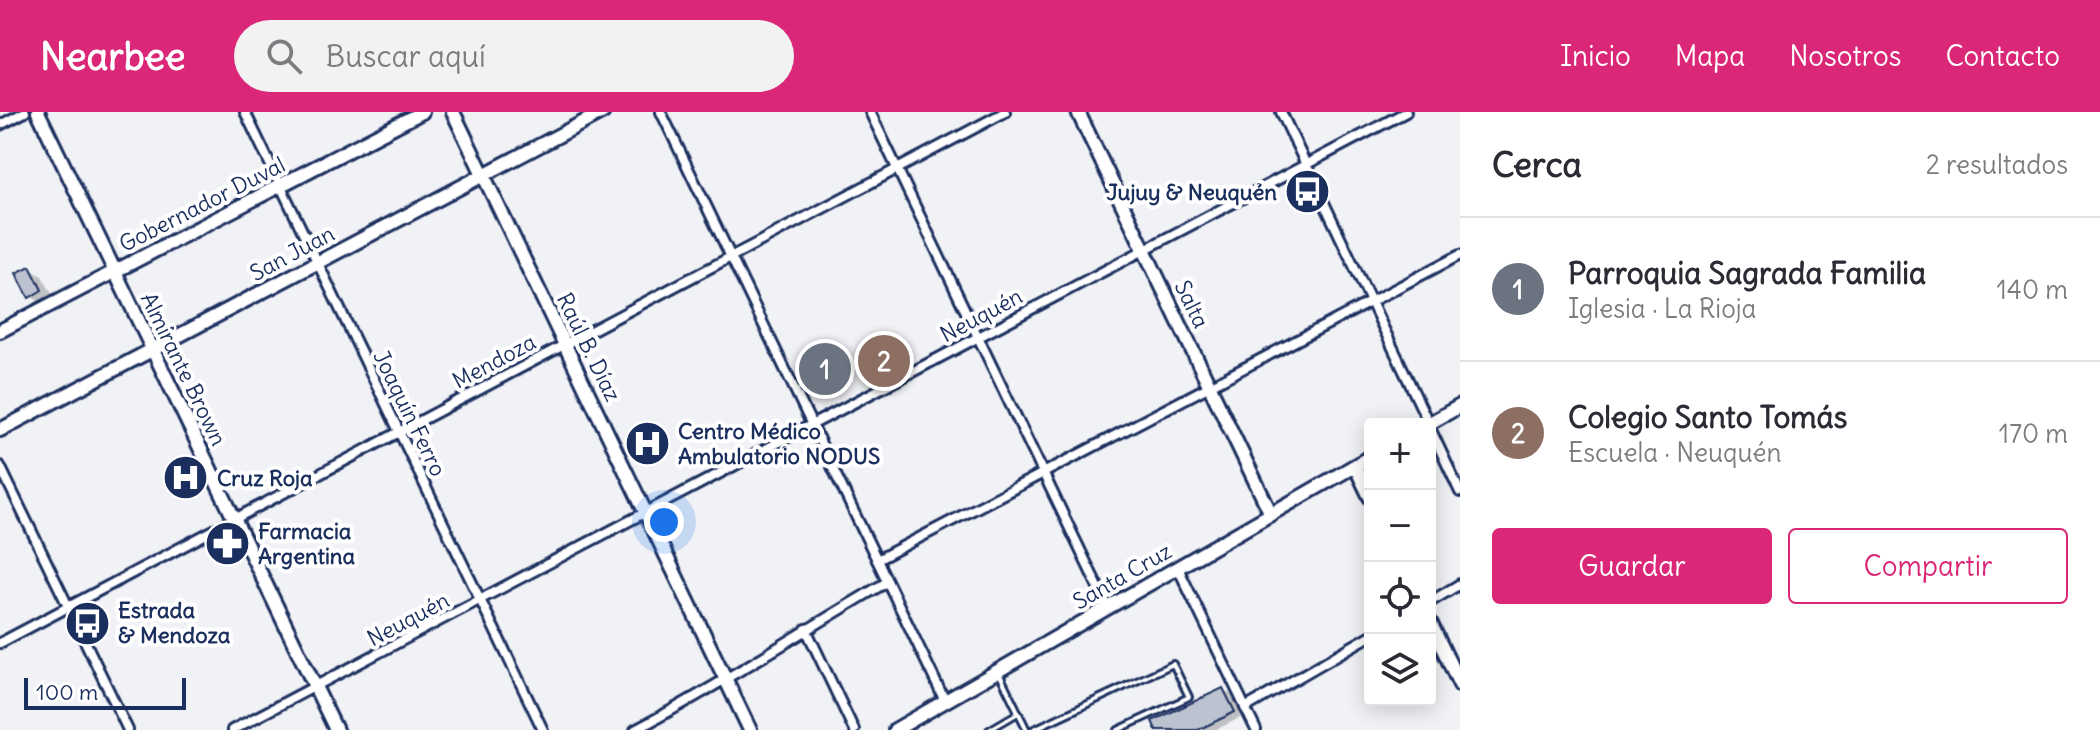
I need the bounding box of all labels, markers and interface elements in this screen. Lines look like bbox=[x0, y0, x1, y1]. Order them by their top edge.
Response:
search box bbox=[234, 20, 794, 92]
text: Nearbee bbox=[40, 33, 186, 80]
icon: search bbox=[262, 34, 306, 78]
text: Buscar aquí bbox=[326, 37, 486, 75]
text: Inicio bbox=[1560, 38, 1631, 74]
text: Mapa bbox=[1675, 38, 1745, 74]
text: Nosotros bbox=[1789, 38, 1901, 74]
text: Contacto bbox=[1945, 38, 2060, 74]
text: Cerca bbox=[1492, 143, 1582, 186]
text: 2 resultados bbox=[1926, 148, 2068, 181]
street label: Gobernador Duval bbox=[114, 150, 290, 258]
bus stop icon: Jujuy & Neuquén bbox=[1284, 168, 1332, 216]
place label: Jujuy & Neuquén bbox=[1106, 178, 1277, 206]
street label: San Juan bbox=[245, 219, 339, 287]
text: Parroquia Sagrada Familia bbox=[1568, 254, 1926, 292]
text: 1 bbox=[1513, 273, 1523, 306]
text: 140 m bbox=[1997, 273, 2068, 306]
street label: Salta bbox=[1169, 276, 1215, 332]
street label: Neuquén bbox=[935, 282, 1027, 348]
street label: Almirante Brown bbox=[135, 288, 233, 450]
street label: Raúl B. Díaz bbox=[551, 288, 627, 406]
text: Iglesia · La Rioja bbox=[1568, 292, 1756, 325]
street label: Mendoza bbox=[448, 327, 540, 395]
pin: 2 bbox=[858, 331, 910, 391]
pin: 1 bbox=[799, 339, 851, 399]
street label: Joaquín Ferro bbox=[367, 345, 453, 481]
text: Colegio Santo Tomás bbox=[1568, 398, 1847, 436]
place label: Centro Médico Ambulatorio NODUS bbox=[678, 417, 880, 470]
text: 2 bbox=[1511, 417, 1525, 450]
text: 170 m bbox=[1999, 417, 2068, 450]
map controls bbox=[1364, 418, 1436, 706]
button: + bbox=[1364, 418, 1436, 490]
hospital icon: Centro Médico Ambulatorio NODUS bbox=[623, 420, 671, 468]
text: Escuela · Neuquén bbox=[1568, 436, 1782, 469]
hospital icon: Cruz Roja bbox=[162, 454, 210, 502]
place label: Cruz Roja bbox=[217, 464, 313, 492]
button: − bbox=[1364, 490, 1436, 562]
your location bbox=[644, 502, 684, 542]
place label: Farmacia Argentina bbox=[258, 517, 356, 570]
pharmacy icon: Farmacia Argentina bbox=[203, 520, 251, 568]
button: Guardar bbox=[1492, 528, 1772, 604]
button: Compartir bbox=[1788, 528, 2068, 604]
street label: Santa Cruz bbox=[1068, 537, 1176, 615]
button: locate bbox=[1364, 562, 1436, 634]
street label: Neuquén bbox=[362, 586, 454, 652]
place label: Estrada & Mendoza bbox=[118, 596, 231, 649]
bus stop icon: Estrada & Mendoza bbox=[63, 599, 111, 647]
button: layers bbox=[1364, 634, 1436, 706]
scale bar bbox=[24, 674, 186, 710]
text: 100 m bbox=[36, 678, 98, 706]

